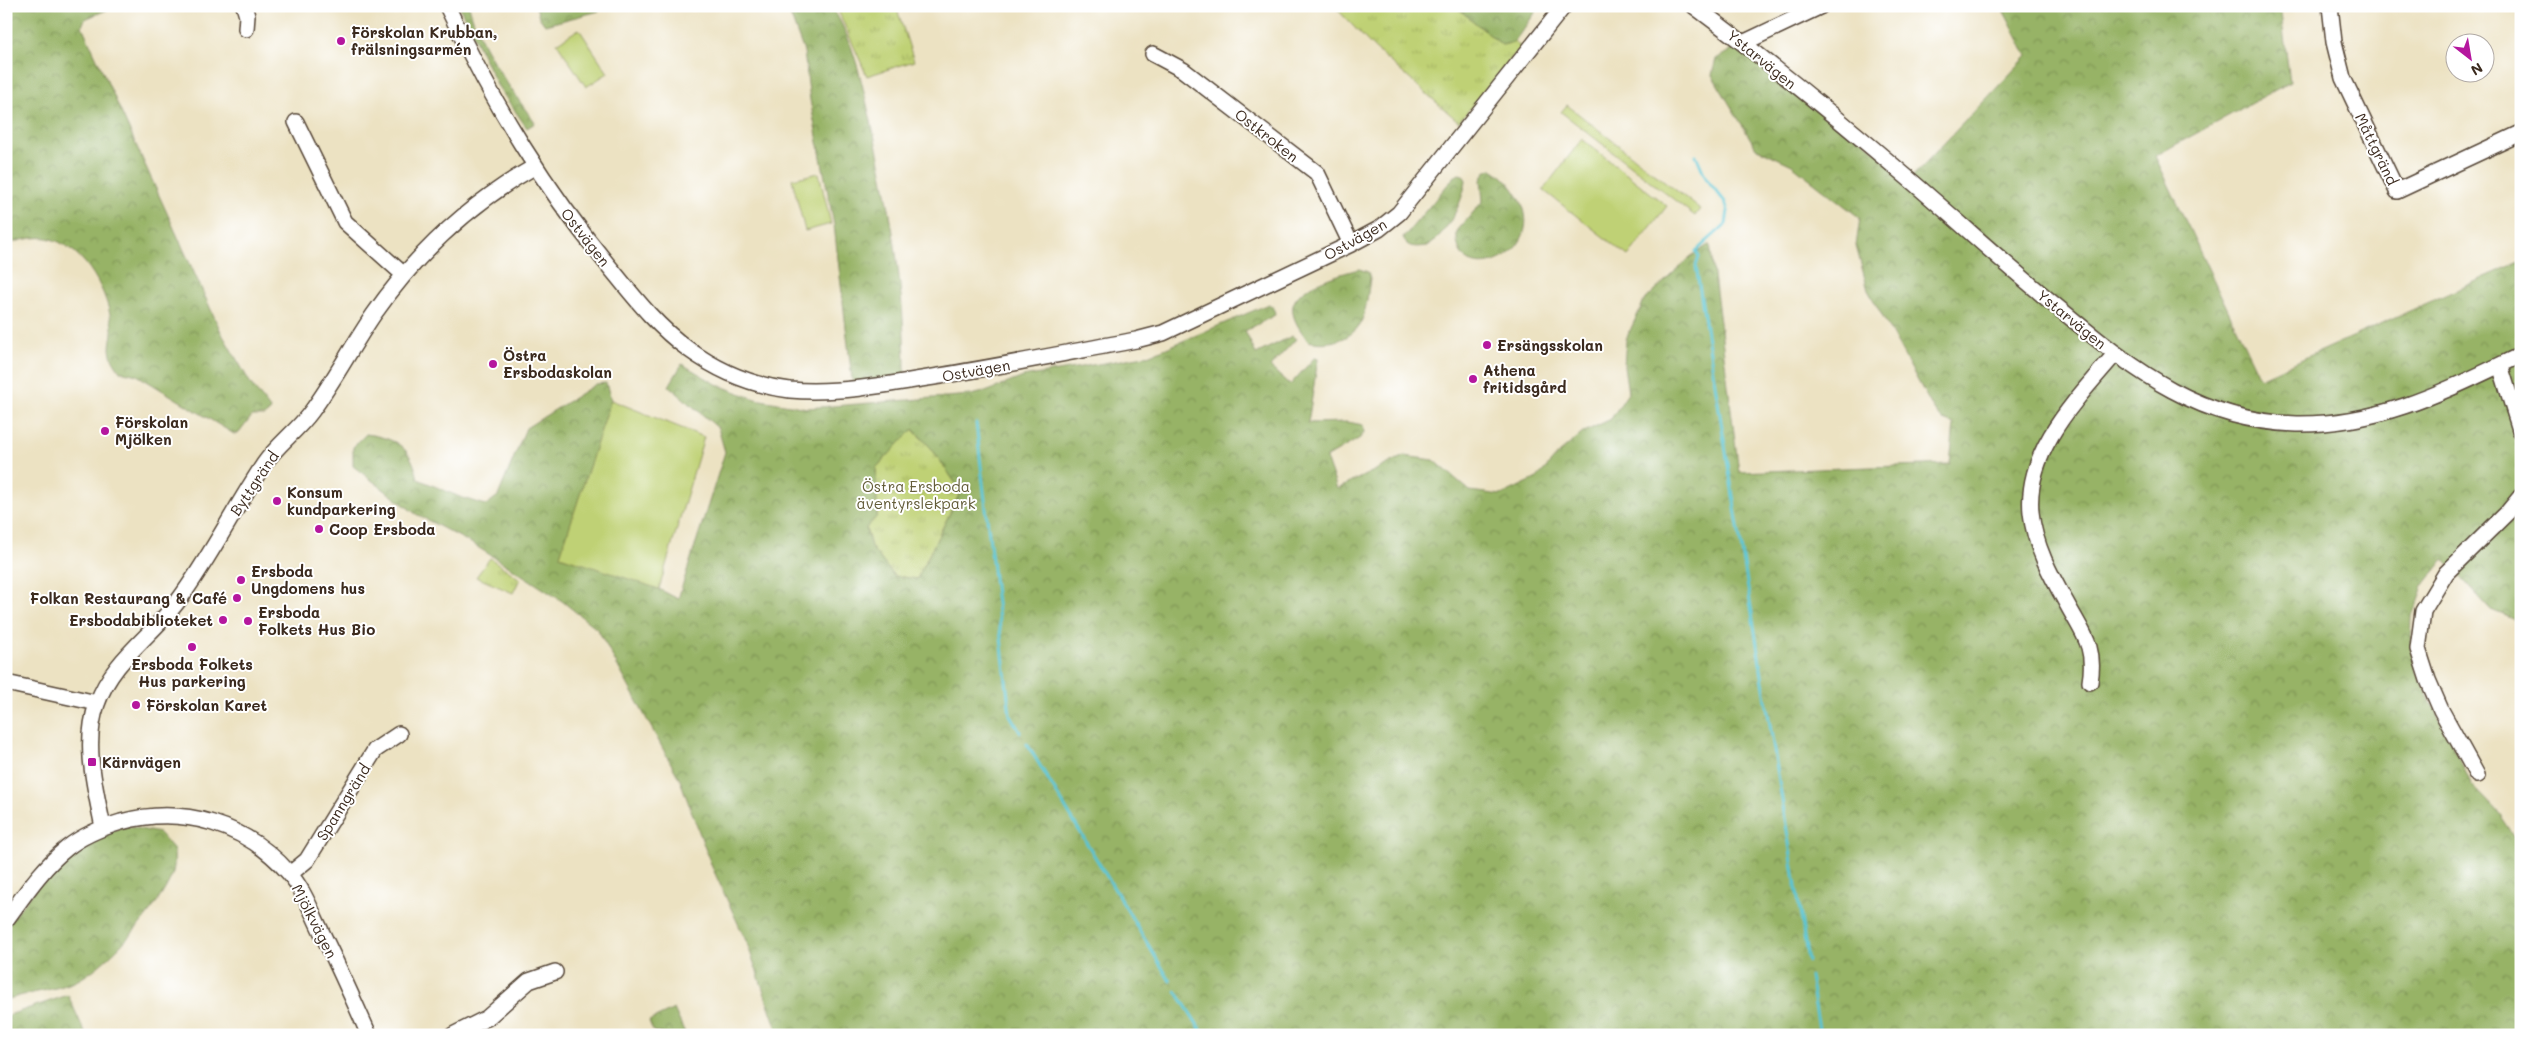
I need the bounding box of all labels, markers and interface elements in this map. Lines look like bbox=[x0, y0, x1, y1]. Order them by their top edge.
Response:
place label: Förskolan Krubban, frälsningsarmén bbox=[351, 22, 497, 59]
street label: Ystarvägen bbox=[1723, 25, 1801, 93]
north arrow bbox=[2444, 32, 2494, 82]
marker: Förskolan Krubban, frälsningsarmén bbox=[335, 35, 347, 47]
text: N bbox=[2467, 59, 2486, 80]
street label: Ostkroken bbox=[1231, 104, 1303, 166]
street label: Måttgränd bbox=[2351, 110, 2403, 188]
street label: Ostvägen bbox=[557, 204, 615, 270]
street label: Ostvägen bbox=[1320, 214, 1390, 264]
street label: Ystarvägen bbox=[2033, 285, 2111, 353]
place label: Ersängsskolan bbox=[1497, 335, 1603, 355]
marker: Ersängsskolan bbox=[1481, 339, 1493, 351]
place label: Östra Ersbodaskolan bbox=[503, 345, 612, 382]
street label: Ostvägen bbox=[940, 354, 1012, 386]
marker: Östra Ersbodaskolan bbox=[487, 358, 499, 370]
place label: Athena fritidsgård bbox=[1483, 360, 1567, 397]
marker: Athena fritidsgård bbox=[1467, 373, 1479, 385]
place label: Förskolan Mjölken bbox=[115, 412, 188, 449]
marker: Förskolan Mjölken bbox=[99, 425, 111, 437]
street label: Byttgränd bbox=[225, 447, 283, 519]
park label: Östra Ersboda äventyrslekpark bbox=[856, 476, 976, 513]
place label: Konsum kundparkering bbox=[287, 482, 396, 519]
marker: Konsum kundparkering bbox=[271, 495, 283, 507]
place label: Coop Ersboda bbox=[329, 519, 436, 539]
marker: Coop Ersboda bbox=[313, 523, 325, 535]
place label: Ersboda Ungdomens hus bbox=[251, 561, 365, 598]
marker: Ersboda Ungdomens hus bbox=[235, 574, 247, 586]
place label: Folkan Restaurang & Café bbox=[30, 588, 227, 608]
marker: Folkan Restaurang & Café bbox=[231, 592, 243, 604]
place label: Ersboda Folkets Hus Bio bbox=[258, 602, 375, 639]
place label: Ersbodabiblioteket bbox=[69, 610, 213, 630]
marker: Ersbodabiblioteket bbox=[217, 614, 229, 626]
marker: Ersboda Folkets Hus Bio bbox=[242, 615, 254, 627]
marker: Ersboda Folkets Hus parkering bbox=[186, 641, 198, 653]
place label: Ersboda Folkets Hus parkering bbox=[131, 654, 253, 691]
place label: Förskolan Karet bbox=[146, 695, 267, 715]
marker: Förskolan Karet bbox=[130, 699, 142, 711]
place label: Kärnvägen bbox=[102, 752, 181, 772]
marker: Kärnvägen bbox=[86, 756, 98, 768]
street label: Spanngränd bbox=[311, 760, 375, 844]
street label: Mjölkvägen bbox=[288, 881, 342, 961]

